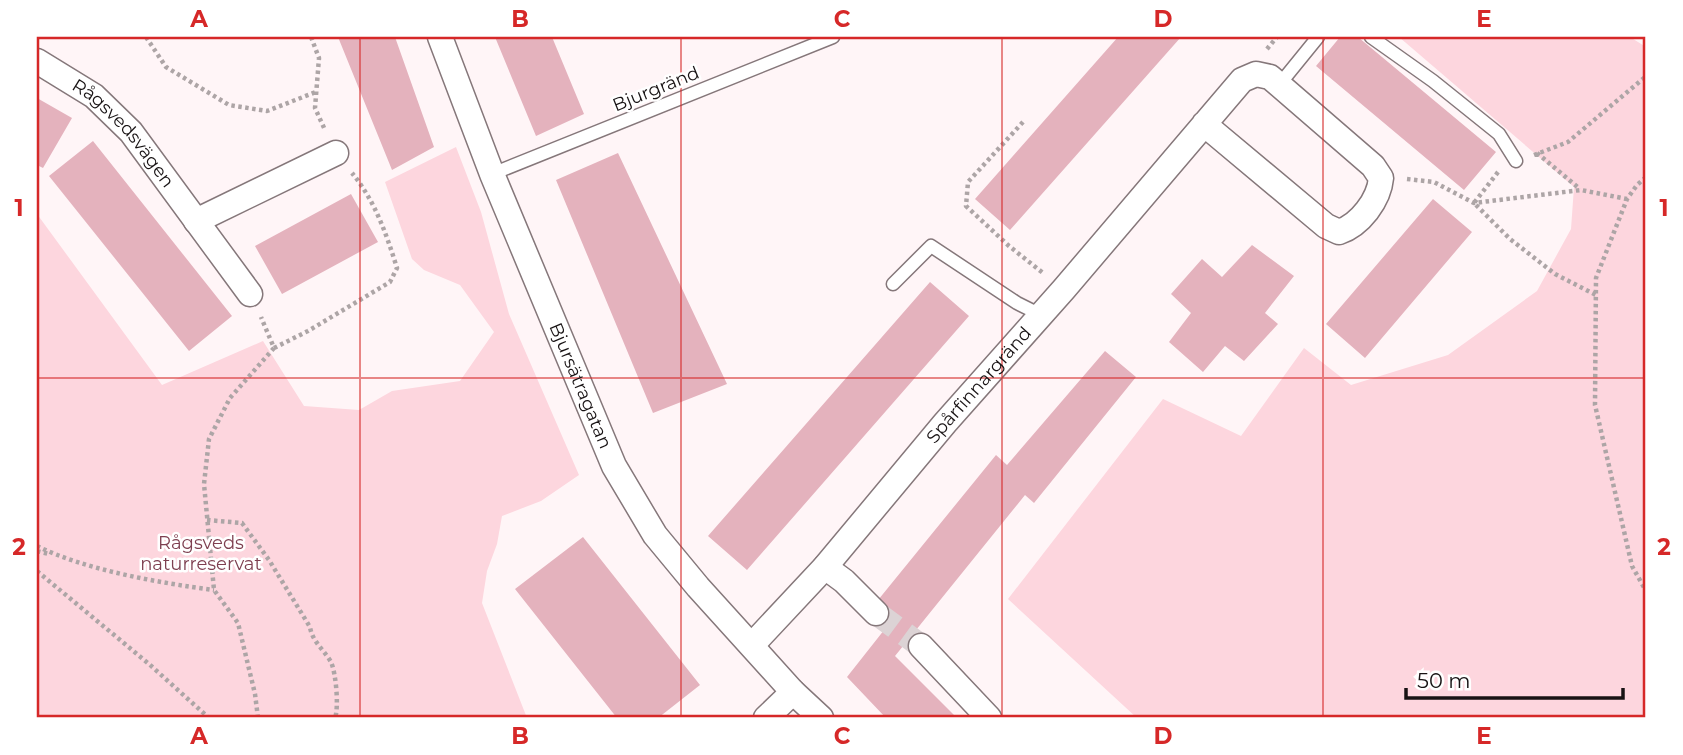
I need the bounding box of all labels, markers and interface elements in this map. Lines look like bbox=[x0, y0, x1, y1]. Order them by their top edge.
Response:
text: A bbox=[189, 5, 208, 33]
text: B bbox=[511, 5, 529, 33]
text: C bbox=[834, 5, 851, 33]
text: D bbox=[1154, 5, 1173, 33]
text: E bbox=[1476, 5, 1492, 33]
street label: Bjurgränd bbox=[610, 62, 702, 116]
street label: Rågsvedsvägen bbox=[68, 74, 179, 192]
text: 1 bbox=[14, 194, 24, 222]
text: 1 bbox=[1659, 194, 1669, 222]
street label: Bjursätragatan bbox=[544, 319, 617, 452]
street label: Spårfinnargränd bbox=[922, 322, 1036, 448]
park label: Rågsveds naturreservat bbox=[140, 532, 262, 575]
text: 2 bbox=[12, 533, 26, 561]
text: 2 bbox=[1657, 533, 1671, 561]
scale bar bbox=[1406, 657, 1624, 701]
text: 50 m bbox=[1417, 668, 1471, 693]
text: A bbox=[189, 722, 208, 750]
text: B bbox=[511, 722, 529, 750]
text: C bbox=[834, 722, 851, 750]
text: D bbox=[1154, 722, 1173, 750]
text: E bbox=[1476, 722, 1492, 750]

